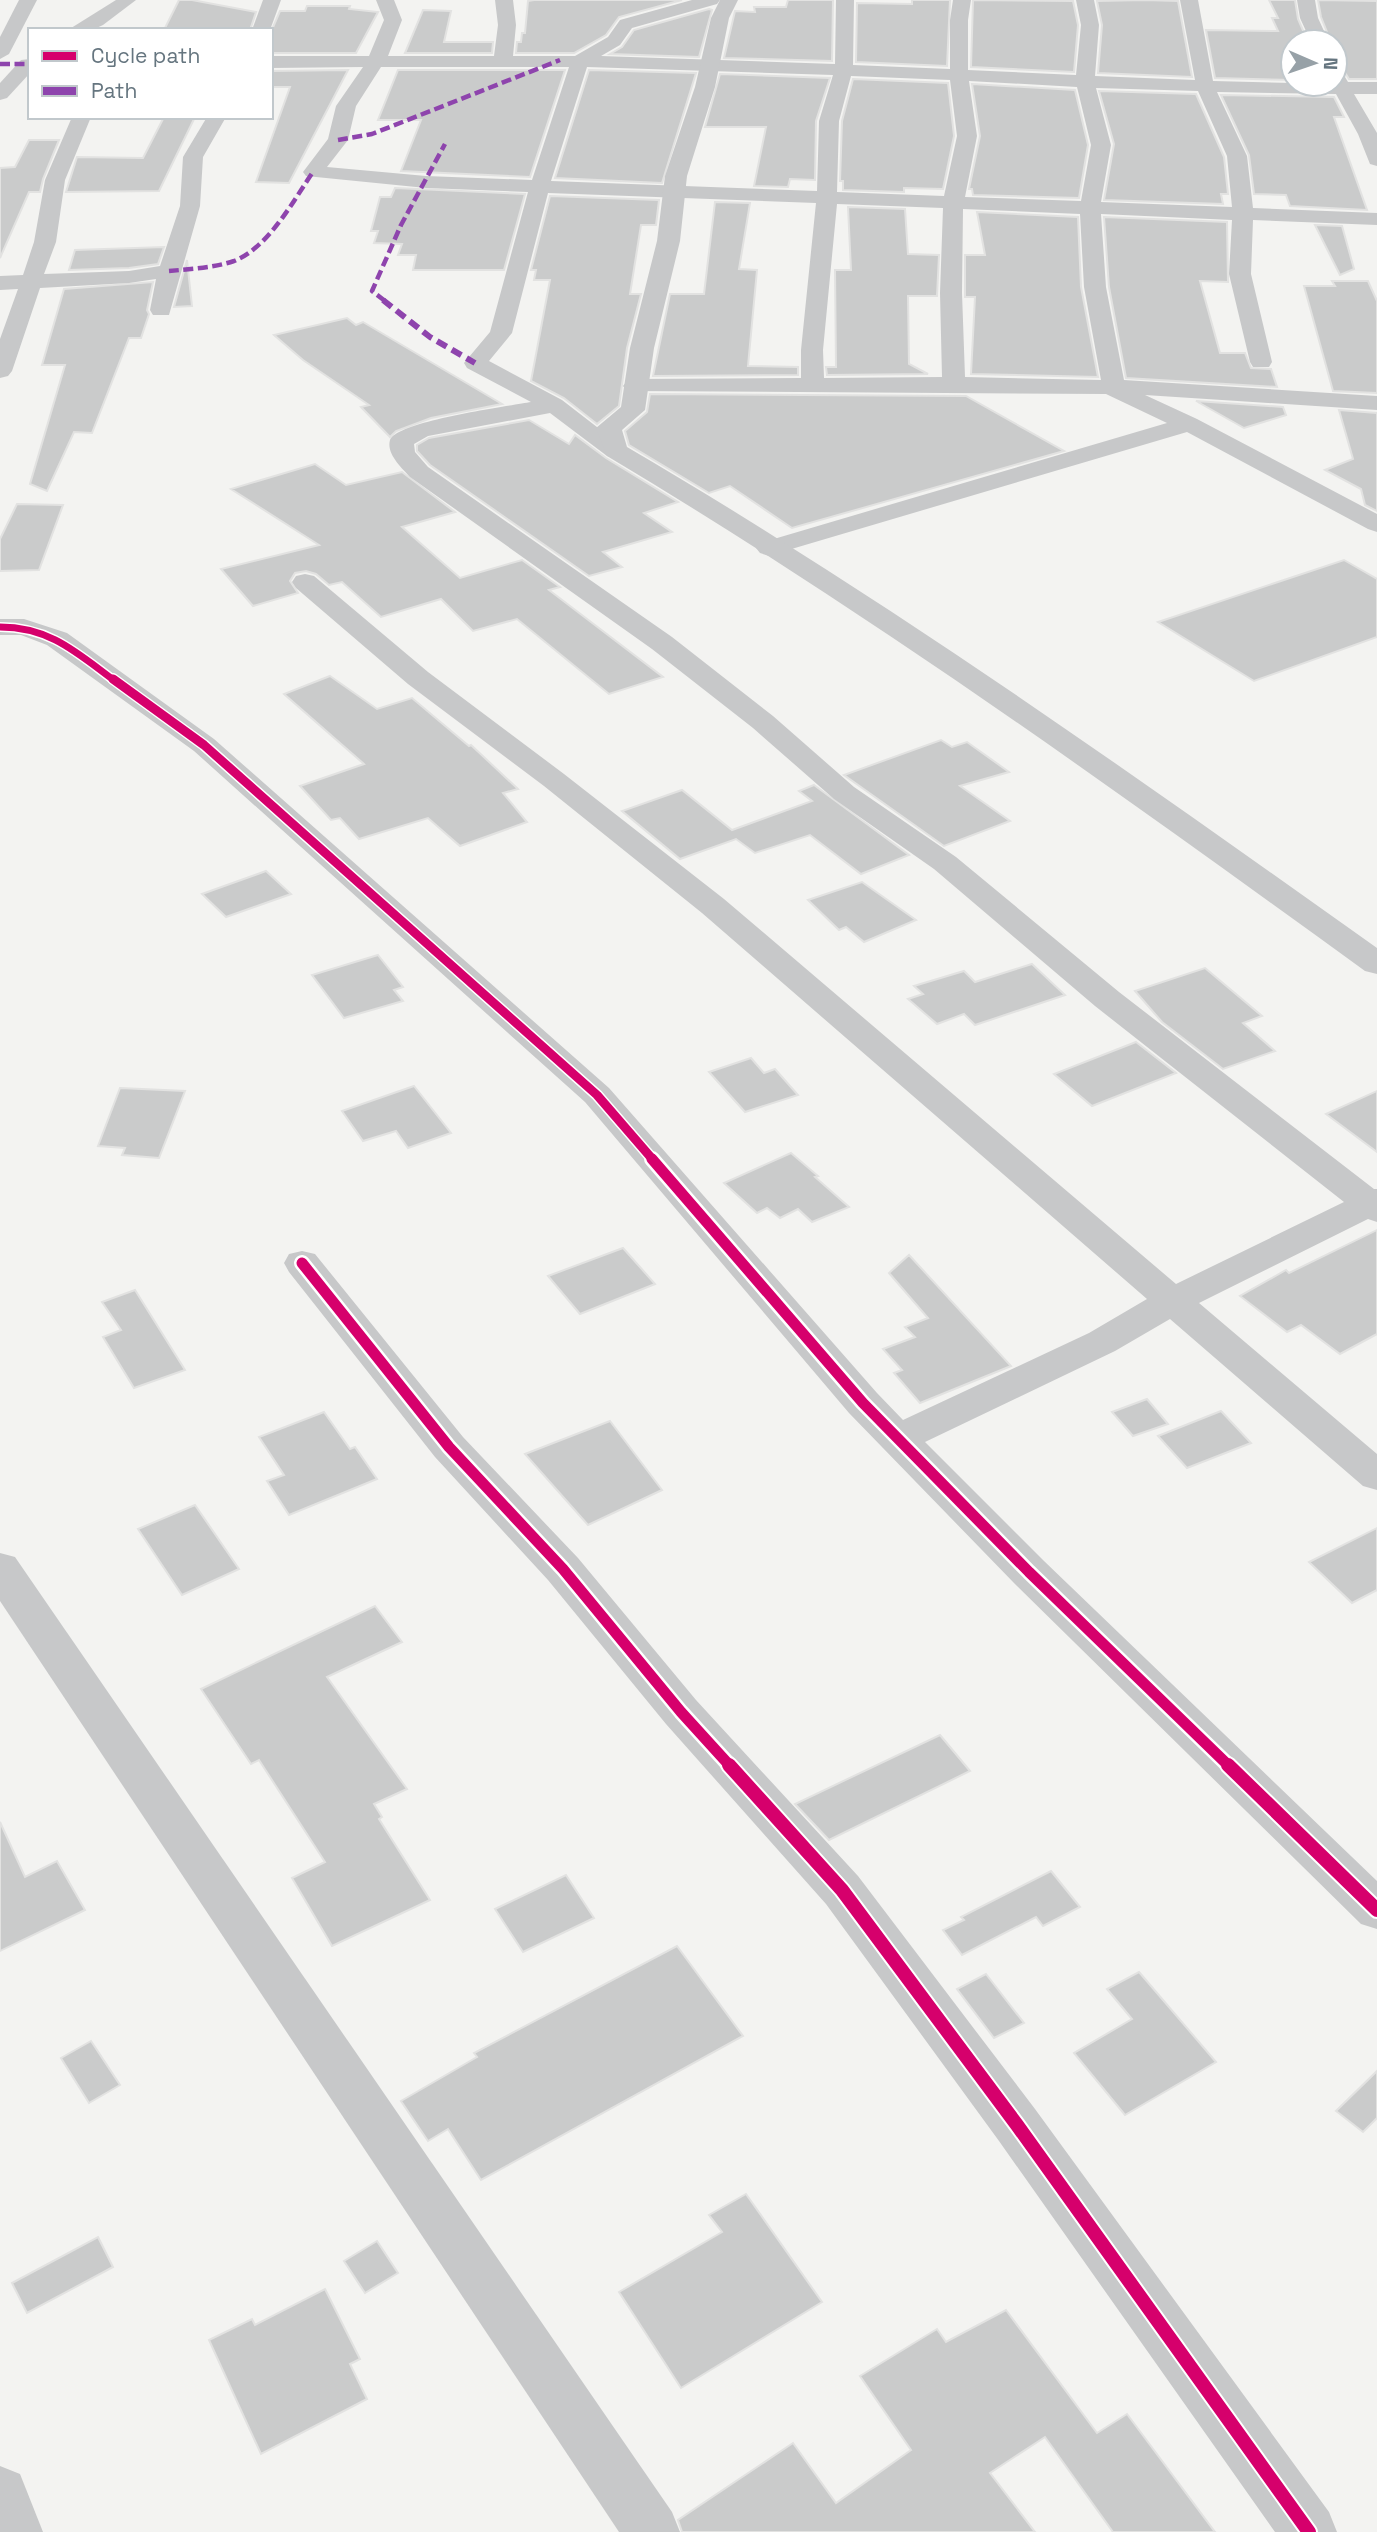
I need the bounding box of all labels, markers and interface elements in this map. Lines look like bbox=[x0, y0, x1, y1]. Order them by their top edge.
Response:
legend bbox=[28, 28, 273, 119]
north arrow bbox=[1279, 28, 1349, 98]
text: Cycle path bbox=[91, 42, 200, 69]
text: N bbox=[1318, 57, 1343, 70]
text: Path bbox=[91, 77, 137, 104]

